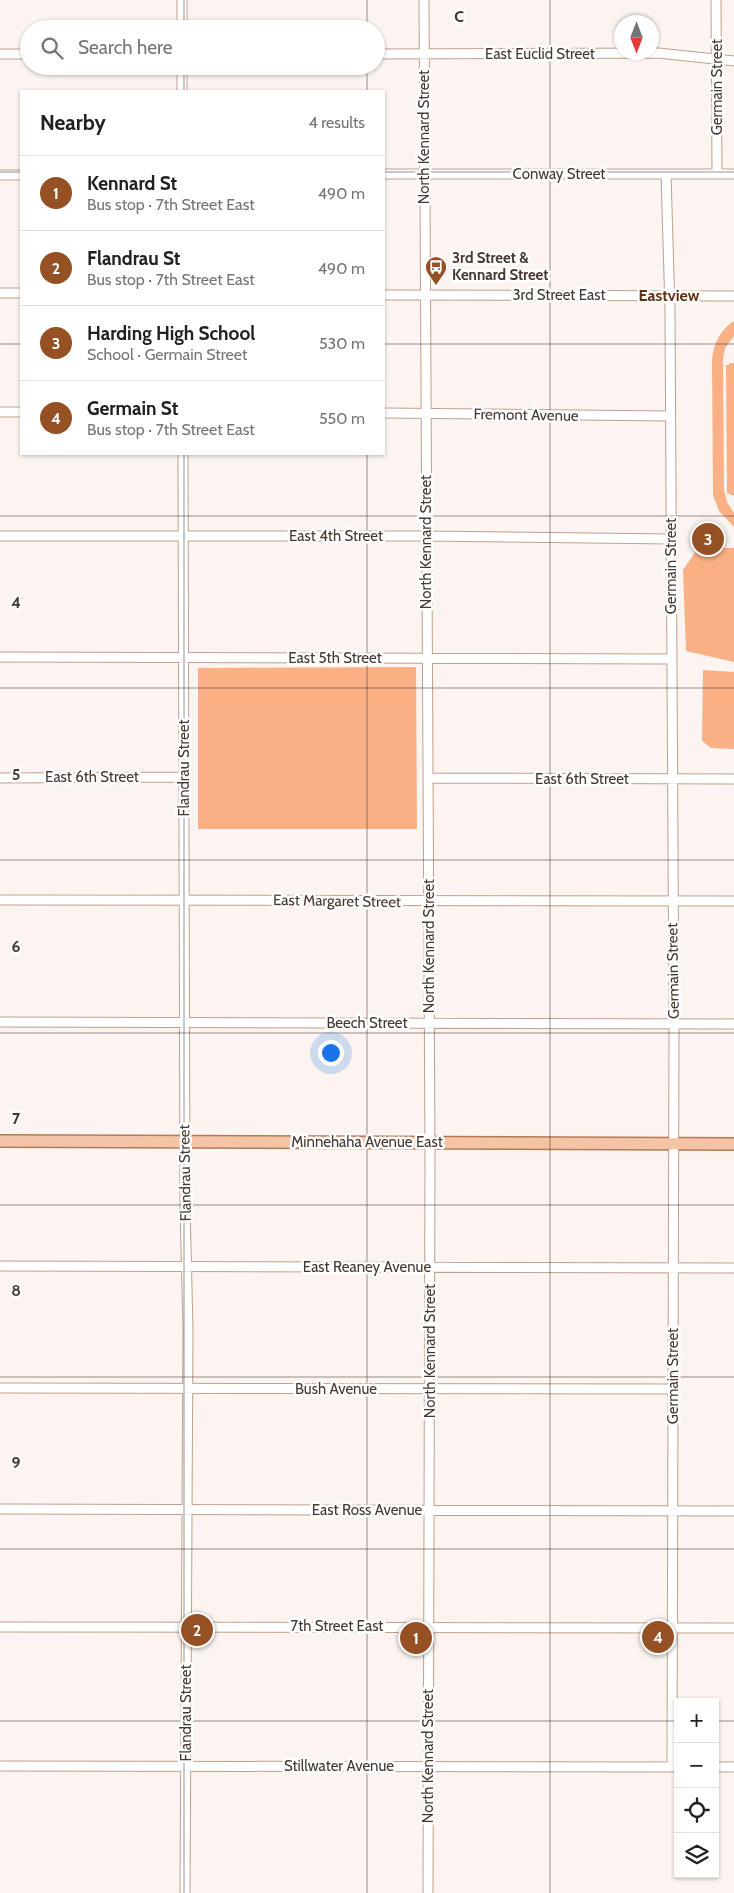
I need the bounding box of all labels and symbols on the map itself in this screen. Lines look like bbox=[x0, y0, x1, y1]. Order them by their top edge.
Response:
text: C bbox=[454, 7, 464, 26]
north arrow bbox=[614, 15, 659, 60]
street label: Germain Street bbox=[708, 39, 726, 135]
street label: East Euclid Street bbox=[485, 45, 595, 63]
street label: North Kennard Street bbox=[415, 70, 433, 204]
street label: Conway Street bbox=[513, 165, 605, 183]
place label: 3rd Street & Kennard Street bbox=[452, 249, 549, 284]
bus stop icon: 3rd Street & Kennard Street bbox=[424, 255, 448, 286]
street label: 3rd Street East bbox=[512, 286, 606, 304]
district label: Eastview bbox=[639, 286, 700, 305]
street label: Fremont Avenue bbox=[473, 405, 579, 425]
street label: North Kennard Street bbox=[417, 475, 435, 609]
street label: Germain Street bbox=[662, 518, 680, 614]
pin: 3 bbox=[692, 520, 724, 558]
street label: East 4th Street bbox=[289, 527, 383, 545]
text: 4 bbox=[11, 593, 21, 612]
street label: East 5th Street bbox=[288, 649, 382, 667]
street label: Flandrau Street bbox=[175, 720, 193, 816]
text: 5 bbox=[12, 765, 20, 784]
street label: East 6th Street bbox=[45, 768, 139, 786]
street label: East 6th Street bbox=[535, 770, 629, 788]
street label: North Kennard Street bbox=[420, 879, 438, 1013]
street label: East Margaret Street bbox=[273, 891, 401, 911]
street label: Germain Street bbox=[663, 923, 683, 1019]
text: 6 bbox=[12, 937, 21, 956]
street label: Beech Street bbox=[326, 1014, 408, 1032]
your location bbox=[318, 1040, 344, 1066]
text: 7 bbox=[12, 1109, 21, 1128]
street label: Flandrau Street bbox=[175, 1124, 195, 1222]
street label: Minnehaha Avenue East bbox=[291, 1133, 443, 1151]
street label: East Reaney Avenue bbox=[303, 1258, 431, 1276]
text: 8 bbox=[11, 1281, 21, 1300]
street label: North Kennard Street bbox=[421, 1284, 439, 1418]
street label: Germain Street bbox=[664, 1328, 682, 1424]
street label: Bush Avenue bbox=[295, 1380, 377, 1398]
text: 9 bbox=[12, 1453, 21, 1472]
street label: East Ross Avenue bbox=[312, 1501, 423, 1519]
pin: 2 bbox=[181, 1611, 213, 1649]
street label: 7th Street East bbox=[291, 1617, 383, 1635]
pin: 4 bbox=[642, 1618, 674, 1656]
pin: 1 bbox=[400, 1619, 432, 1657]
street label: Flandrau Street bbox=[177, 1665, 195, 1761]
street label: North Kennard Street bbox=[419, 1689, 437, 1823]
street label: Stillwater Avenue bbox=[284, 1757, 394, 1775]

